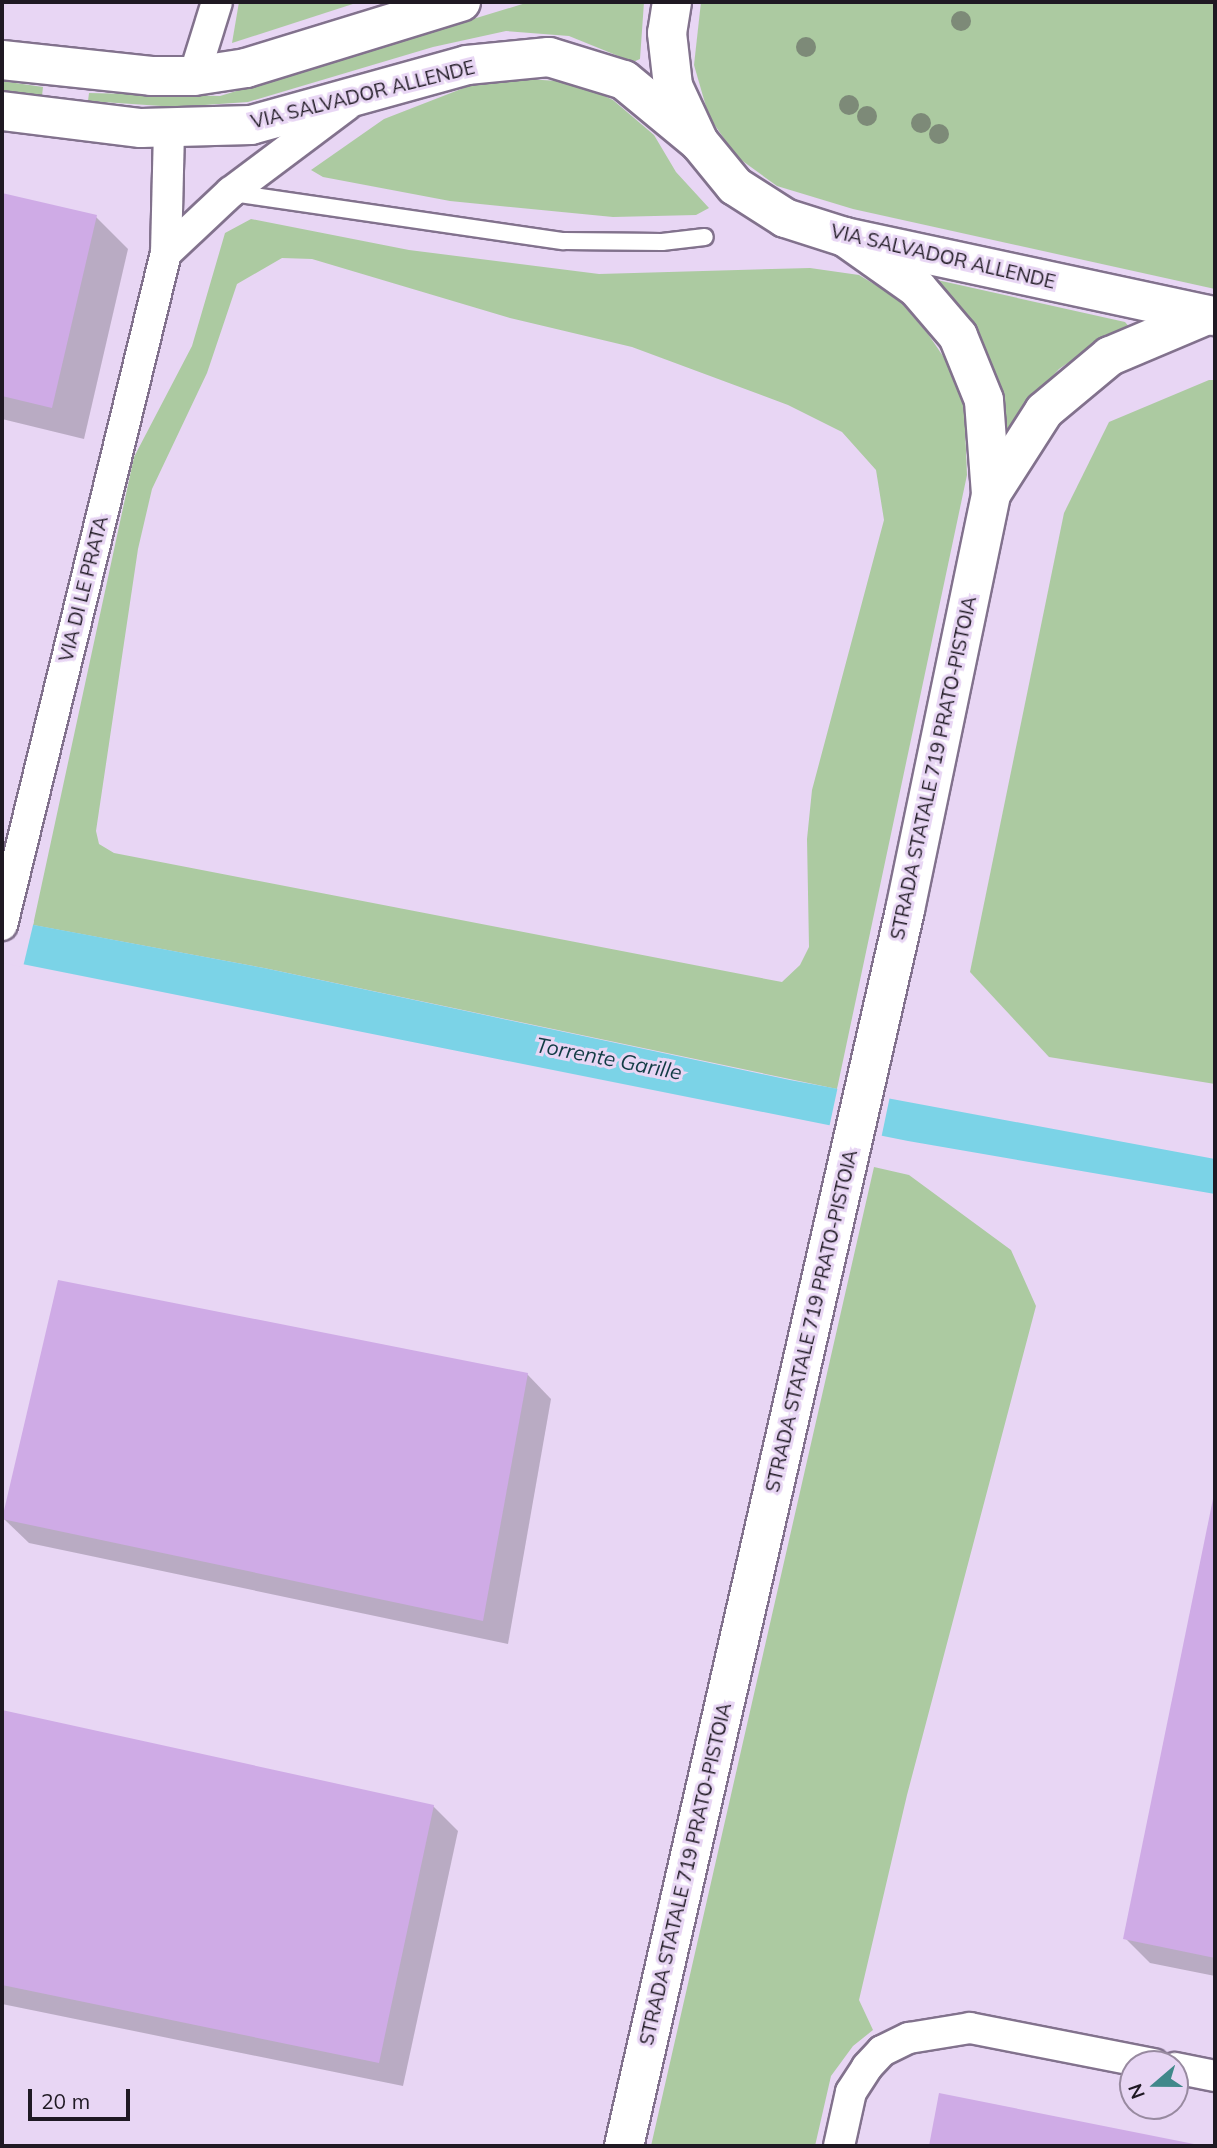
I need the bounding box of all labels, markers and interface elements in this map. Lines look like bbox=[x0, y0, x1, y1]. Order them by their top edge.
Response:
street label: VIA SALVADOR ALLENDE bbox=[249, 56, 477, 134]
street label: VIA SALVADOR ALLENDE bbox=[828, 220, 1058, 294]
street label: VIA DI LE PRATA bbox=[55, 514, 113, 664]
street label: STRADA STATALE 719 PRATO-PISTOIA bbox=[886, 594, 982, 942]
water label: Torrente Garille bbox=[534, 1032, 684, 1084]
street label: STRADA STATALE 719 PRATO-PISTOIA bbox=[761, 1148, 863, 1494]
street label: STRADA STATALE 719 PRATO-PISTOIA bbox=[635, 1701, 737, 2047]
north arrow bbox=[1119, 2050, 1189, 2120]
scale bar bbox=[32, 2074, 133, 2118]
text: N bbox=[1122, 2081, 1150, 2102]
text: 20 m bbox=[41, 2088, 90, 2114]

